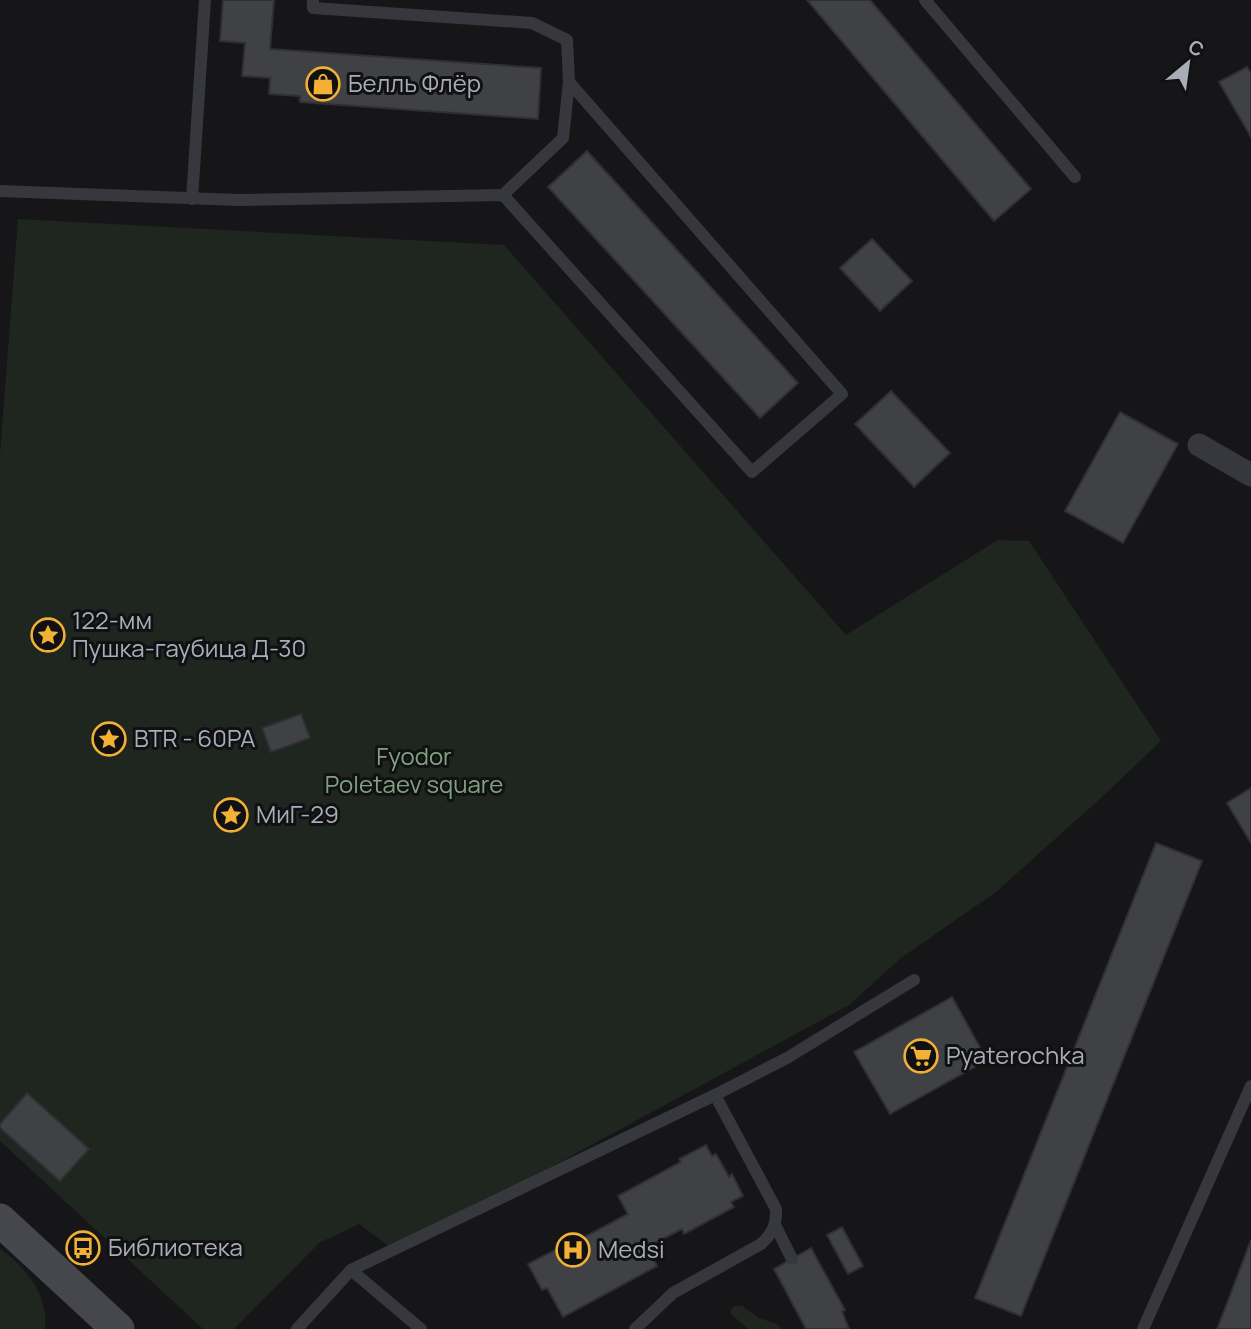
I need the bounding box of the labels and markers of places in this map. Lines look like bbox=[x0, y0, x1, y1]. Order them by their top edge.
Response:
shop icon: Белль Флёр bbox=[304, 65, 342, 103]
place label: Белль Флёр bbox=[348, 66, 481, 99]
place label: 122-мм Пушка-гаубица Д-30 bbox=[72, 603, 306, 664]
place icon: 122-мм Пушка-гаубица Д-30 bbox=[29, 616, 67, 654]
place icon: BTR - 60PA bbox=[90, 720, 128, 758]
place label: BTR - 60PA bbox=[134, 721, 255, 754]
place icon: МиГ-29 bbox=[212, 796, 250, 834]
place label: МиГ-29 bbox=[256, 797, 339, 830]
supermarket icon: Pyaterochka bbox=[902, 1037, 940, 1075]
place label: Pyaterochka bbox=[946, 1038, 1085, 1071]
bus stop icon: Библиотека bbox=[64, 1229, 102, 1267]
place label: Библиотека bbox=[108, 1230, 243, 1263]
hospital icon: Medsi bbox=[554, 1231, 592, 1269]
place label: Medsi bbox=[598, 1232, 665, 1265]

